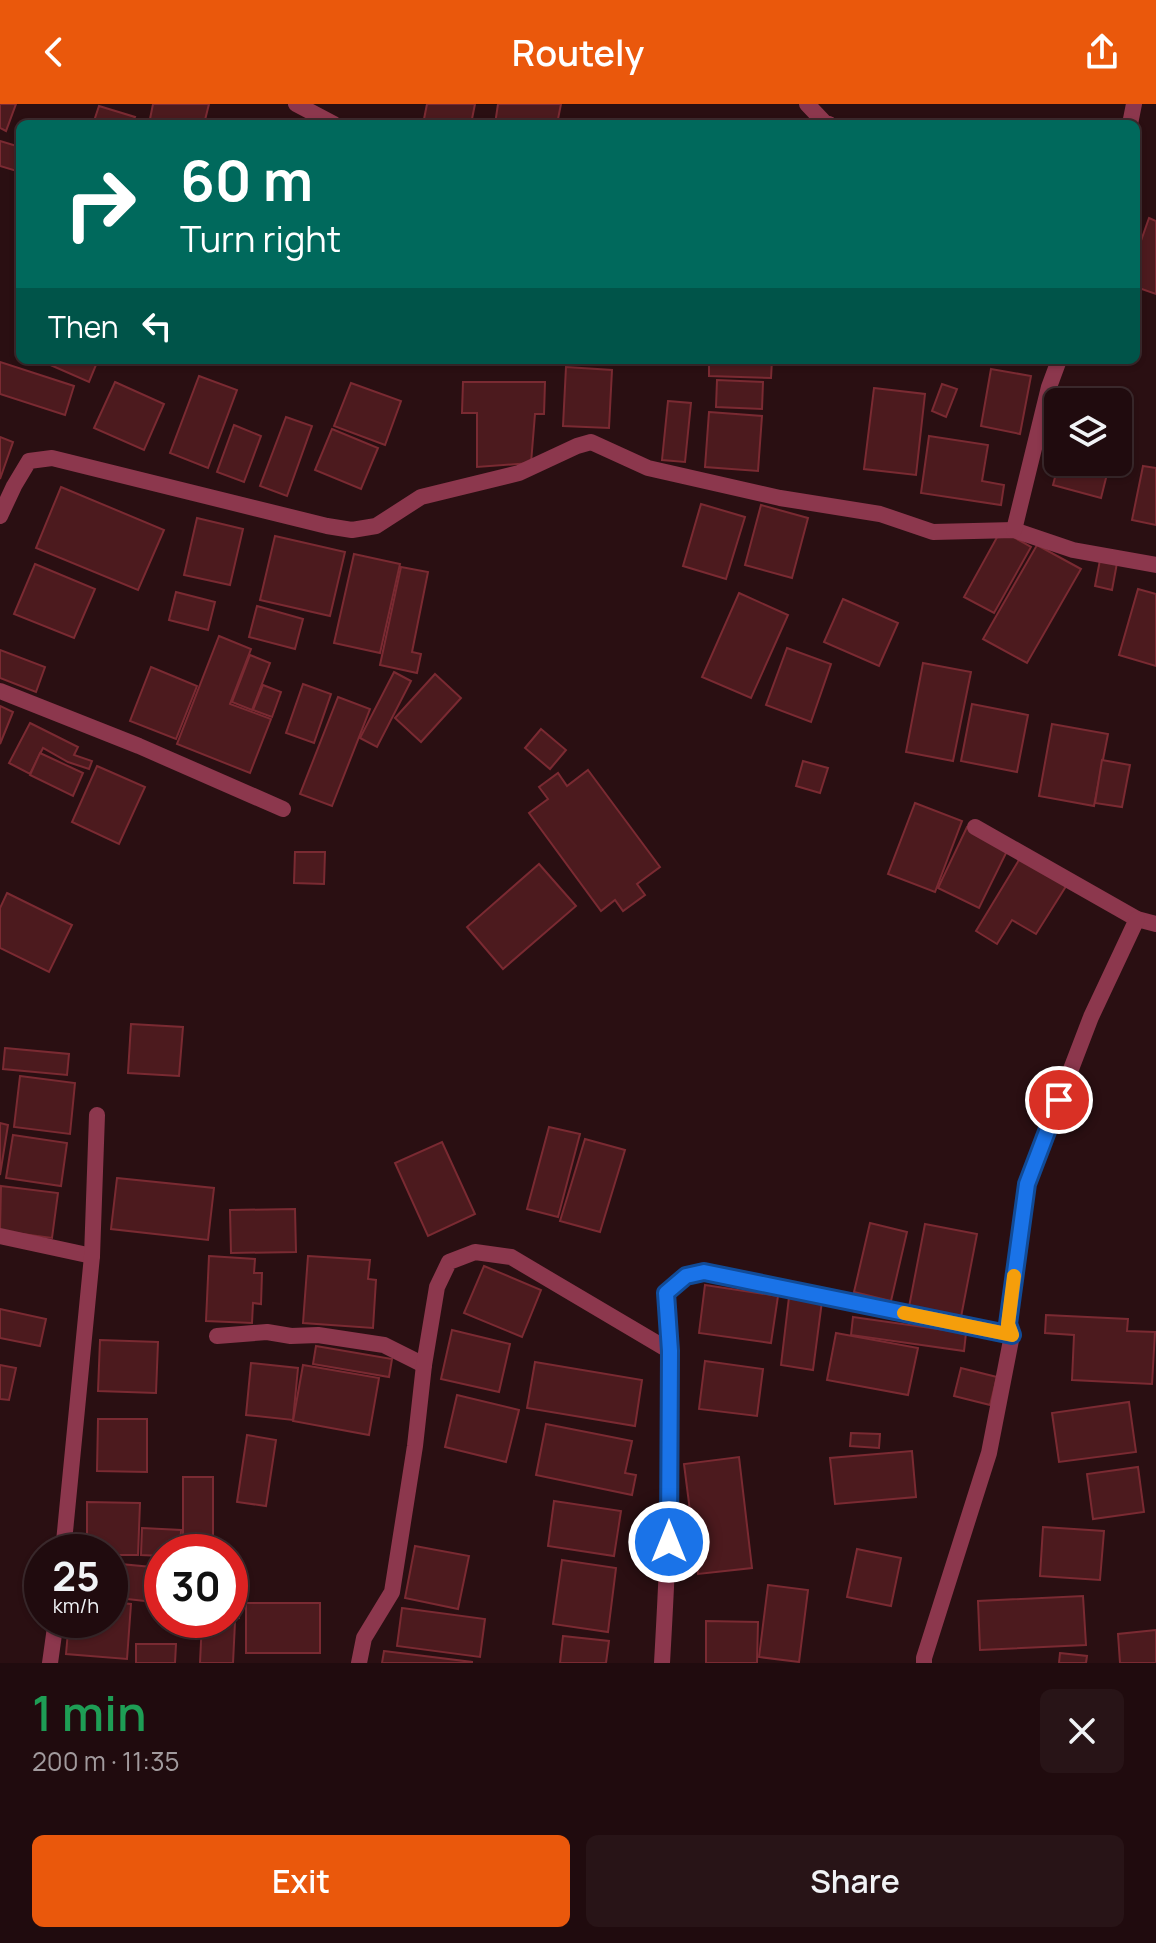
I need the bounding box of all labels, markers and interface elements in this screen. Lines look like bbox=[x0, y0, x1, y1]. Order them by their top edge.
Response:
text: Routely bbox=[512, 28, 644, 77]
icon: back bbox=[32, 30, 76, 74]
icon: share bbox=[1080, 30, 1124, 74]
text: 60 m bbox=[180, 141, 313, 218]
icon: right bbox=[48, 152, 152, 256]
text: Turn right bbox=[180, 214, 341, 263]
icon: left bbox=[135, 304, 179, 348]
text: Then bbox=[48, 306, 119, 347]
map controls bbox=[1044, 388, 1132, 476]
button: layers bbox=[1044, 388, 1132, 476]
pin bbox=[1025, 1066, 1093, 1134]
icon: arrive bbox=[1037, 1078, 1081, 1122]
position arrow bbox=[627, 1500, 711, 1584]
speed limit sign: 30 bbox=[144, 1534, 248, 1638]
text: 25 bbox=[52, 1548, 100, 1603]
text: km/h bbox=[53, 1592, 99, 1619]
text: 1 min bbox=[32, 1680, 146, 1745]
button: close bbox=[1040, 1689, 1124, 1773]
text: 200 m · 11:35 bbox=[32, 1743, 180, 1779]
button: Exit bbox=[32, 1835, 570, 1927]
button: Share bbox=[586, 1835, 1124, 1927]

